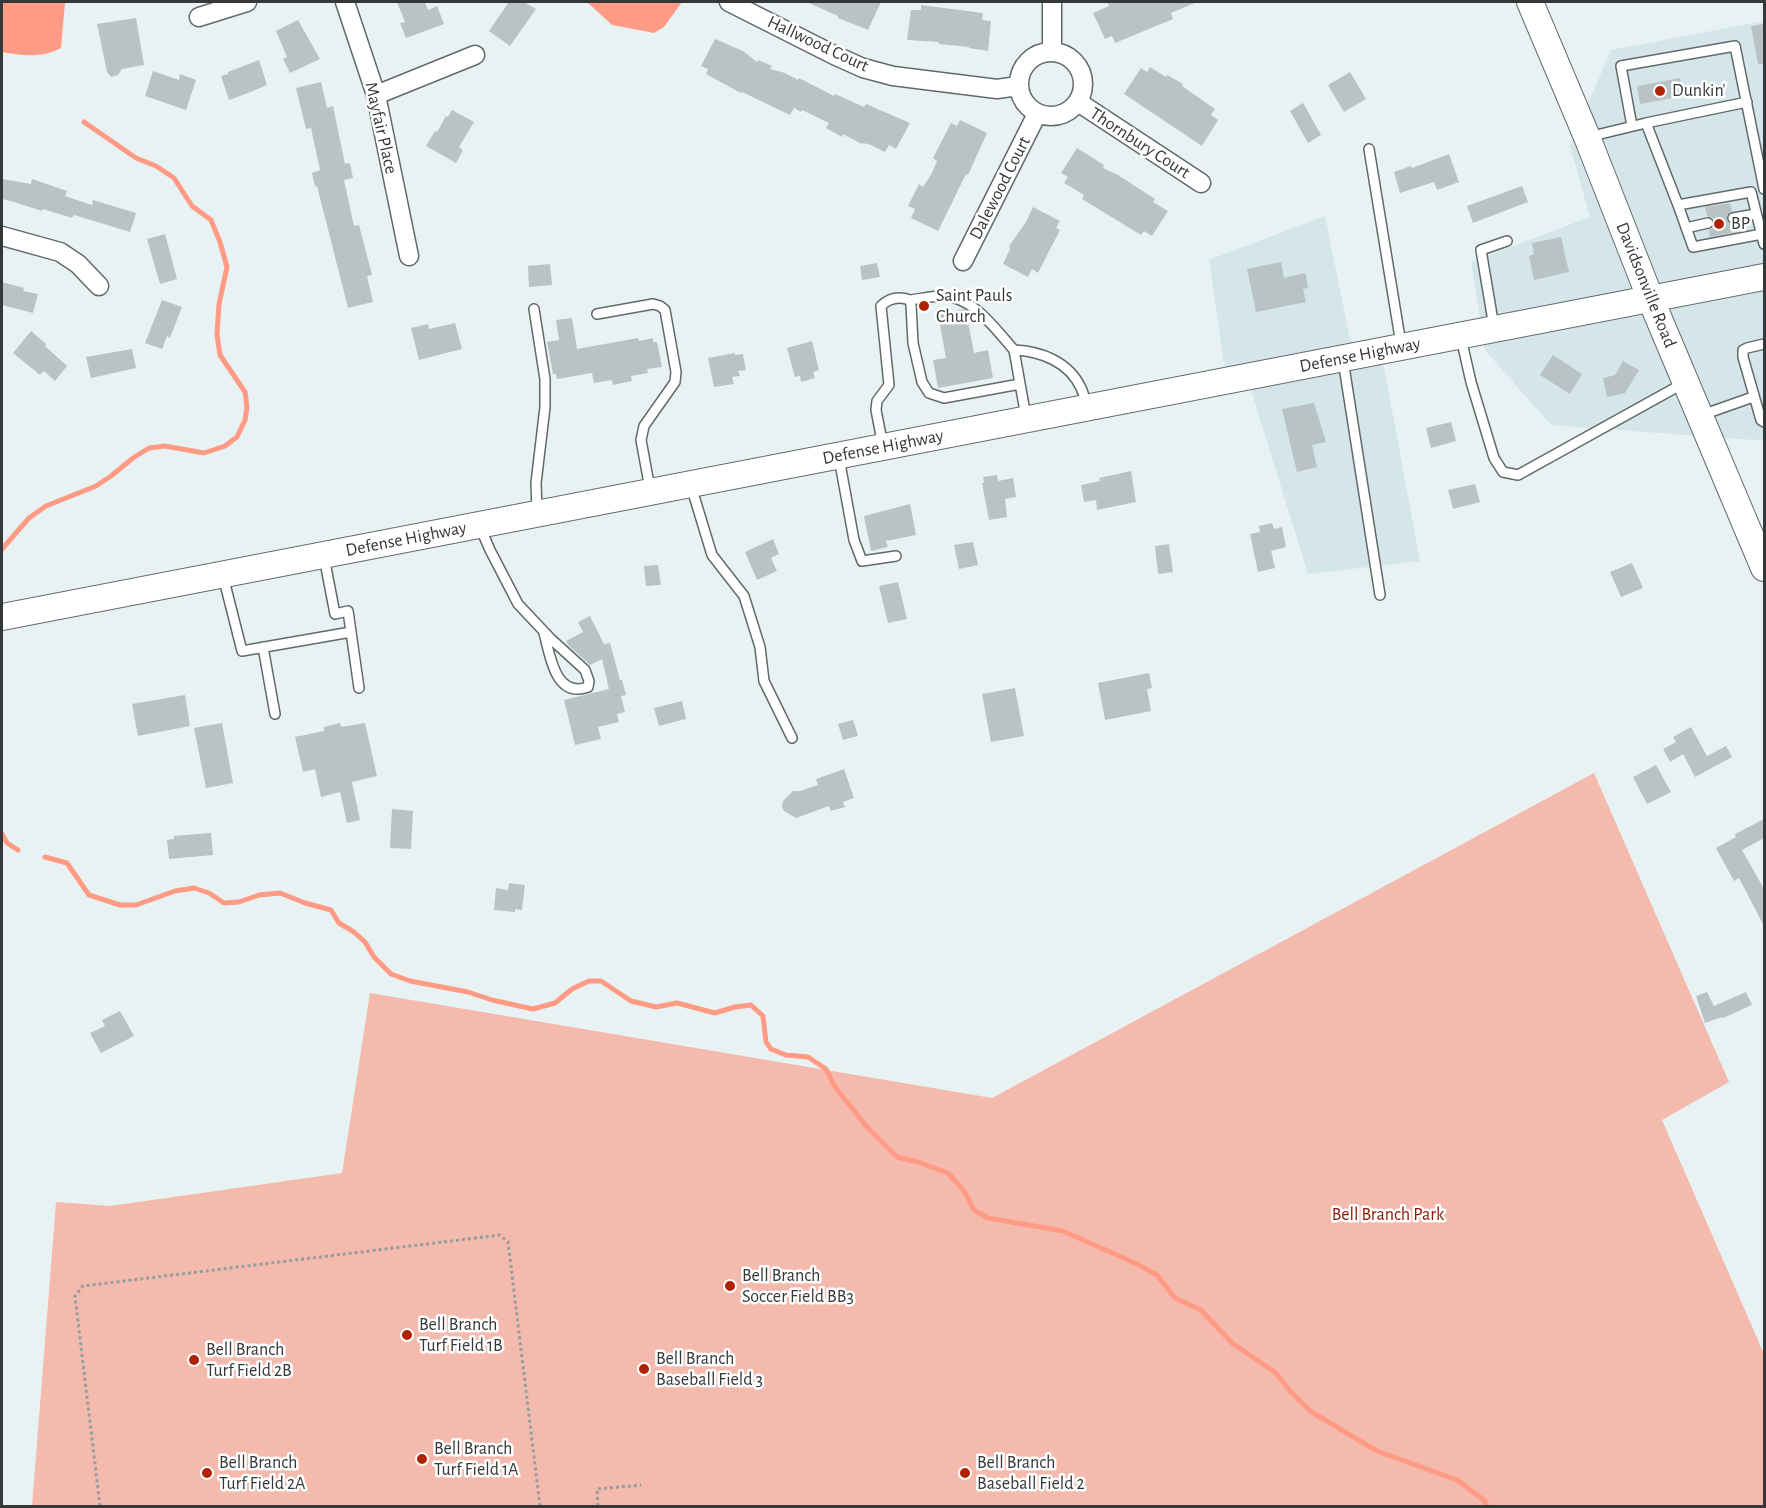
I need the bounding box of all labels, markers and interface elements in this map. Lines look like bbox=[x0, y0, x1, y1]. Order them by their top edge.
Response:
street label: Hallwood Court bbox=[764, 11, 872, 77]
street label: Mayfair Place bbox=[360, 80, 402, 176]
place label: Dunkin' bbox=[1672, 80, 1726, 102]
marker: Dunkin' bbox=[1653, 84, 1667, 98]
street label: Thornbury Court bbox=[1086, 103, 1194, 183]
street label: Dalewood Court bbox=[965, 133, 1035, 243]
place label: BP bbox=[1731, 213, 1750, 235]
marker: BP bbox=[1712, 217, 1726, 231]
street label: Davidsonville Road bbox=[1611, 219, 1681, 351]
place label: Saint Pauls Church bbox=[936, 285, 1012, 328]
marker: Saint Pauls Church bbox=[917, 299, 931, 313]
street label: Defense Highway bbox=[1298, 333, 1422, 377]
street label: Defense Highway bbox=[821, 425, 945, 469]
street label: Defense Highway bbox=[344, 517, 468, 561]
park label: Bell Branch Park bbox=[1332, 1204, 1444, 1226]
place label: Bell Branch Soccer Field BB3 bbox=[742, 1265, 854, 1308]
marker: Bell Branch Soccer Field BB3 bbox=[723, 1279, 737, 1293]
place label: Bell Branch Turf Field 1B bbox=[419, 1314, 503, 1356]
marker: Bell Branch Turf Field 1B bbox=[400, 1328, 414, 1342]
place label: Bell Branch Turf Field 2B bbox=[206, 1339, 292, 1382]
place label: Bell Branch Baseball Field 3 bbox=[656, 1348, 763, 1390]
marker: Bell Branch Turf Field 2B bbox=[187, 1353, 201, 1367]
marker: Bell Branch Baseball Field 3 bbox=[637, 1362, 651, 1376]
place label: Bell Branch Turf Field 1A bbox=[434, 1438, 519, 1480]
place label: Bell Branch Turf Field 2A bbox=[219, 1452, 306, 1494]
marker: Bell Branch Turf Field 1A bbox=[415, 1452, 429, 1466]
place label: Bell Branch Baseball Field 2 bbox=[977, 1452, 1085, 1494]
marker: Bell Branch Turf Field 2A bbox=[200, 1466, 214, 1480]
marker: Bell Branch Baseball Field 2 bbox=[958, 1466, 972, 1480]

